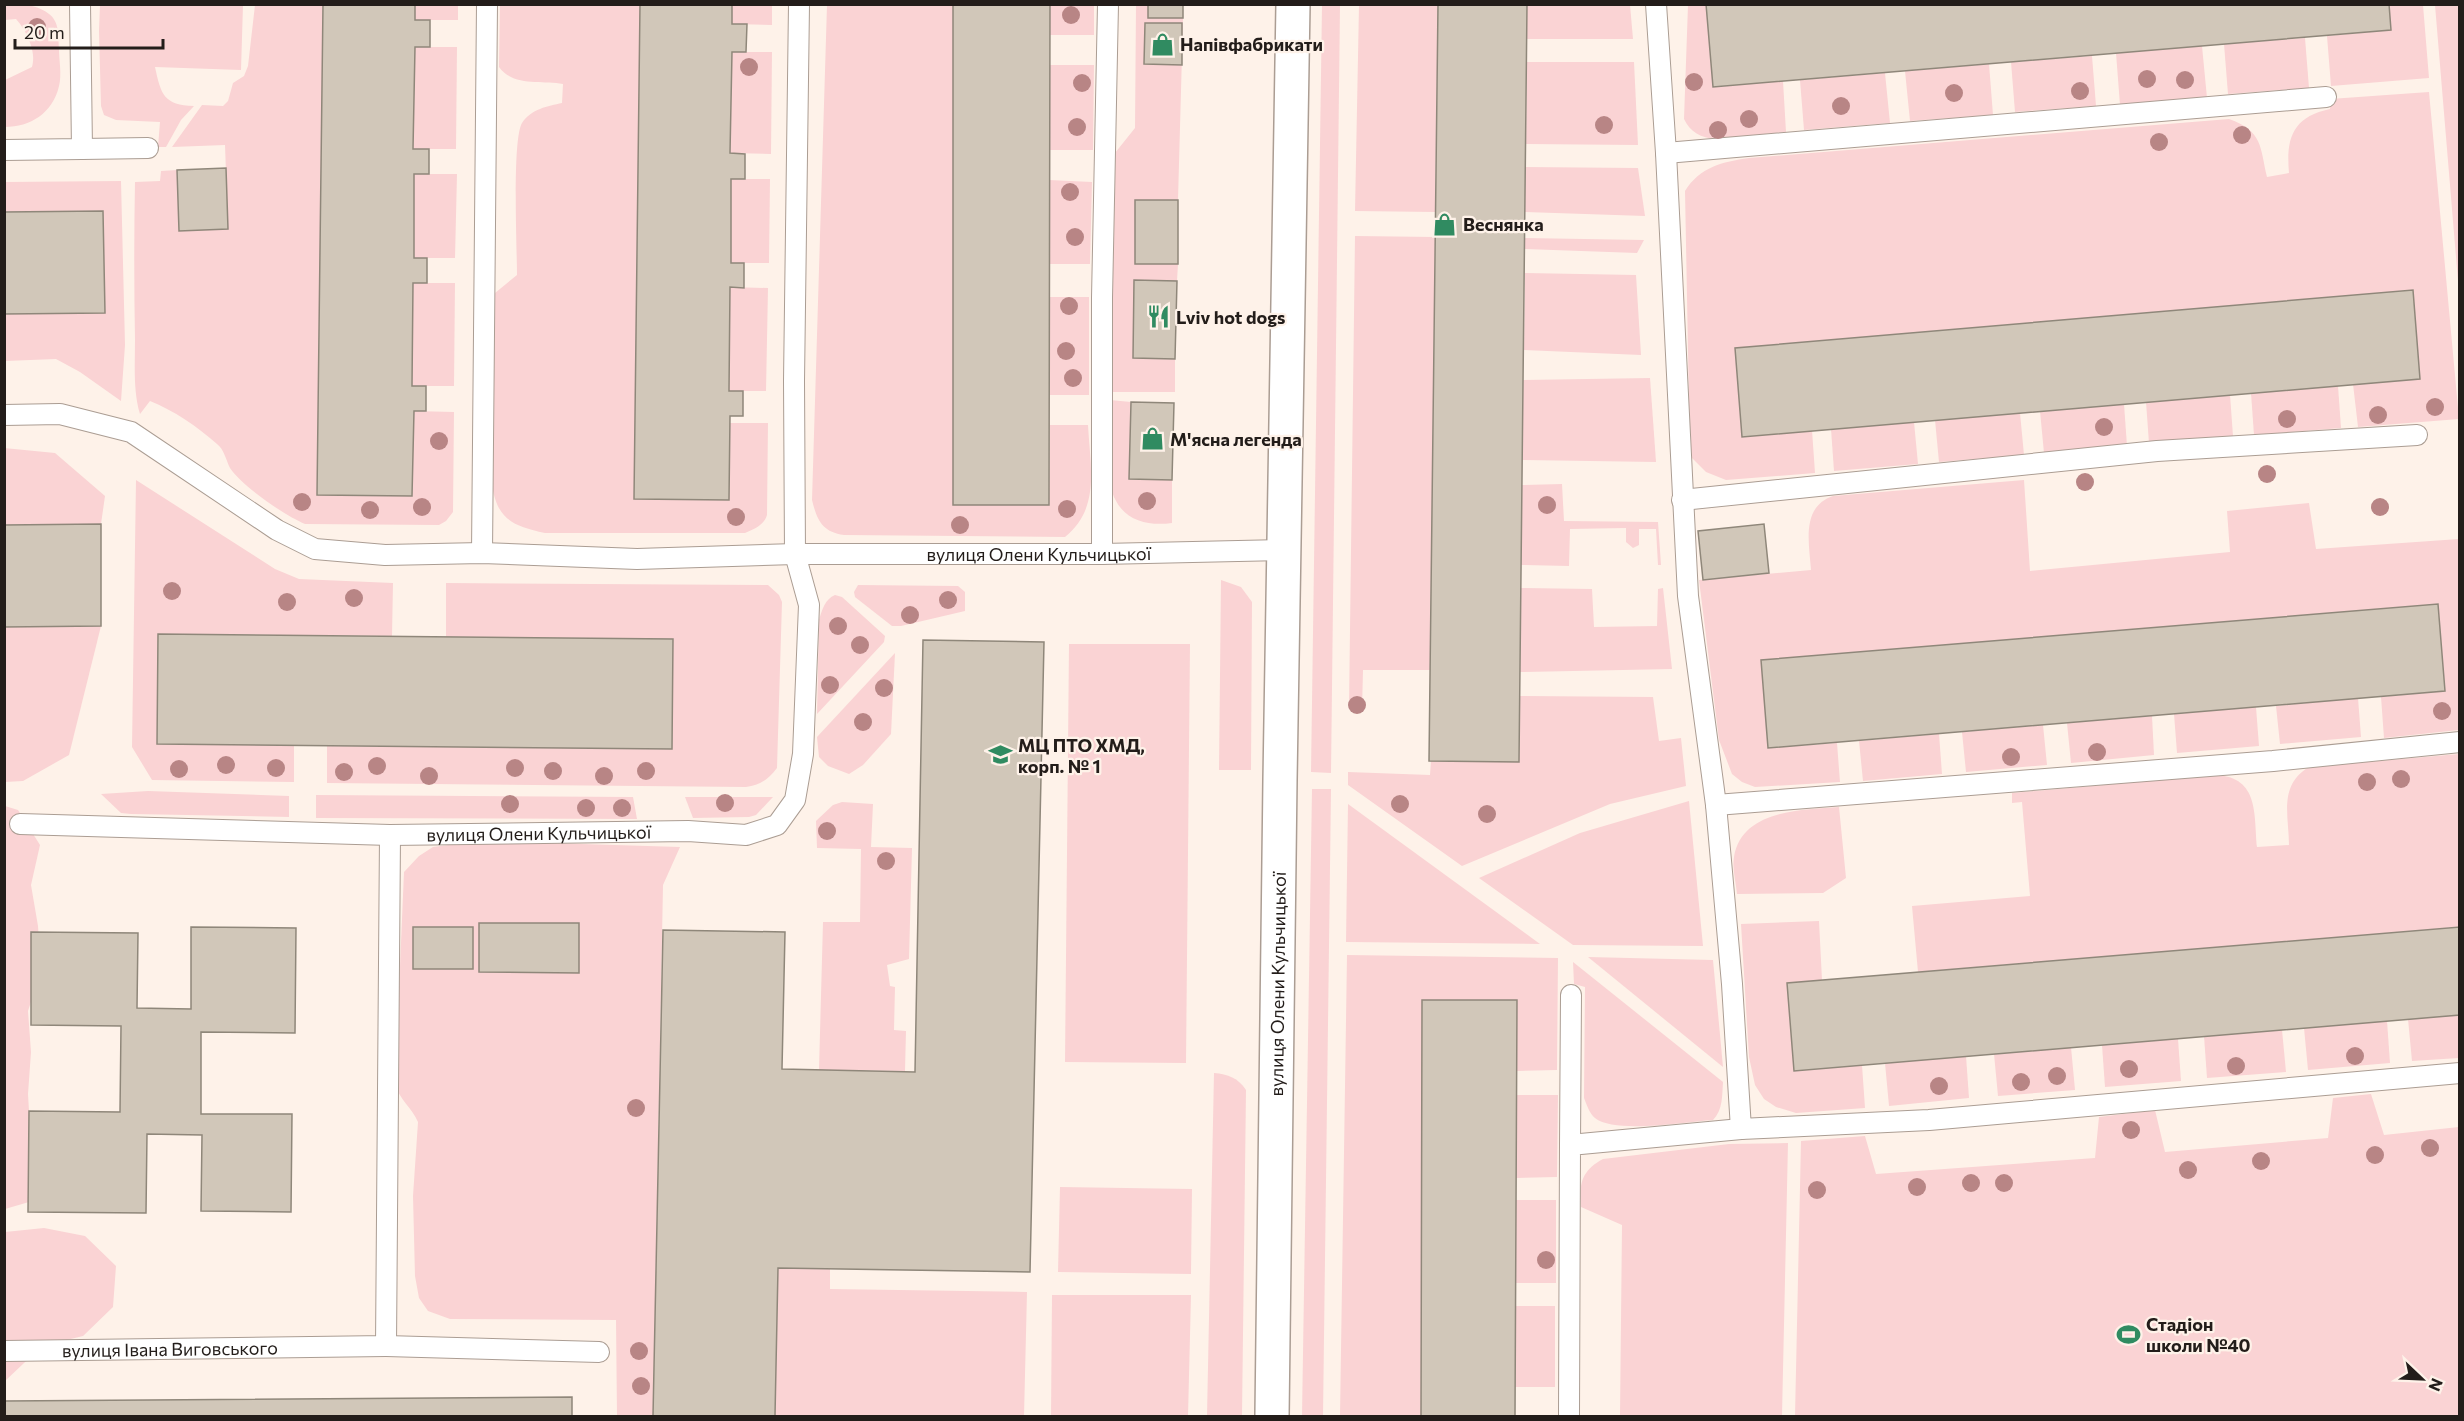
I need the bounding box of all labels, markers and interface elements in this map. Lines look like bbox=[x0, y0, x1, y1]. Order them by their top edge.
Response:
scale bar bbox=[15, 12, 164, 50]
text: 20 m bbox=[24, 21, 65, 43]
shop icon: Напівфабрикати bbox=[1149, 31, 1175, 57]
place label: Напівфабрикати bbox=[1180, 33, 1323, 55]
shop icon: Веснянка bbox=[1432, 211, 1458, 237]
place label: Веснянка bbox=[1463, 213, 1544, 235]
restaurant icon: Lviv hot dogs bbox=[1145, 304, 1171, 330]
place label: Lviv hot dogs bbox=[1176, 306, 1285, 328]
shop icon: М'ясна легенда bbox=[1139, 426, 1165, 452]
place label: М'ясна легенда bbox=[1170, 428, 1302, 450]
street label: вулиця Олени Кульчицької bbox=[927, 542, 1152, 565]
place label: МЦ ПТО ХМД, корп. № 1 bbox=[1018, 734, 1145, 777]
school or university icon: МЦ ПТО ХМД, корп. № 1 bbox=[987, 742, 1013, 768]
street label: вулиця Олени Кульчицької bbox=[426, 820, 652, 846]
street label: вулиця Олени Кульчицької bbox=[1265, 871, 1290, 1097]
place label: Стадіон школи №40 bbox=[2146, 1313, 2251, 1356]
sports icon: Стадіон школи №40 bbox=[2115, 1321, 2141, 1347]
street label: вулиця Івана Виговського bbox=[62, 1336, 278, 1361]
north arrow bbox=[2392, 1349, 2452, 1409]
text: N bbox=[2425, 1376, 2447, 1394]

